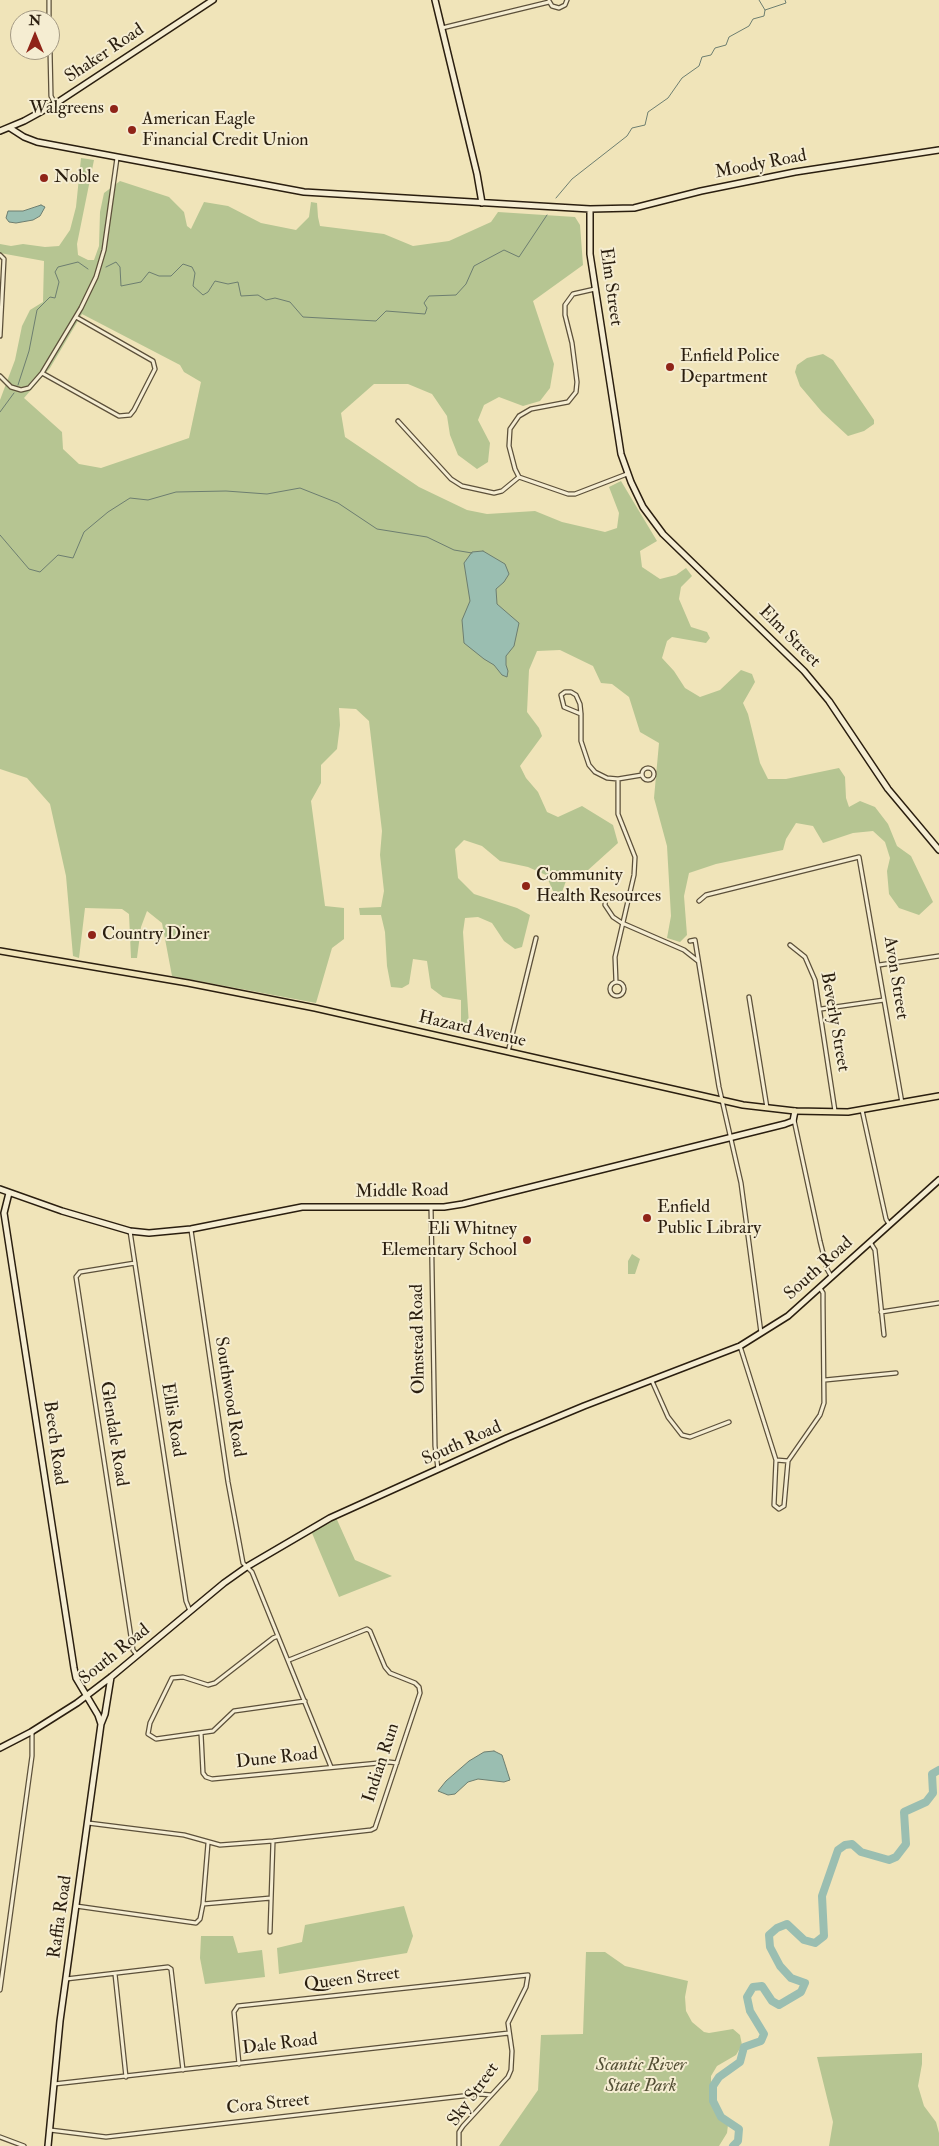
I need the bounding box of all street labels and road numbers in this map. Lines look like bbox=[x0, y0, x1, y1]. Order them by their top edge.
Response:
street label: Shaker Road bbox=[61, 20, 149, 88]
street label: Moody Road bbox=[713, 146, 809, 184]
street label: Elm Street bbox=[594, 247, 626, 327]
street label: Elm Street bbox=[754, 602, 824, 672]
street label: Avon Street bbox=[878, 935, 912, 1021]
street label: Beverly Street bbox=[815, 971, 853, 1073]
street label: Hazard Avenue bbox=[416, 1007, 528, 1053]
street label: Middle Road bbox=[355, 1180, 449, 1204]
street label: South Road bbox=[780, 1233, 858, 1305]
street label: Olmstead Road bbox=[407, 1284, 431, 1394]
street label: Southwood Road bbox=[209, 1335, 249, 1459]
street label: Glendale Road bbox=[94, 1380, 132, 1488]
street label: Ellis Road bbox=[156, 1381, 188, 1459]
street label: Beech Road bbox=[37, 1399, 71, 1487]
street label: South Road bbox=[419, 1417, 505, 1471]
street label: South Road bbox=[75, 1620, 155, 1690]
street label: Indian Run bbox=[359, 1721, 405, 1805]
street label: Dune Road bbox=[235, 1744, 319, 1774]
street label: Raffia Road bbox=[44, 1874, 78, 1960]
street label: Queen Street bbox=[303, 1963, 401, 1997]
street label: Dale Road bbox=[241, 2030, 319, 2060]
street label: Sky Street bbox=[444, 2059, 504, 2131]
street label: Cora Street bbox=[226, 2090, 310, 2120]

